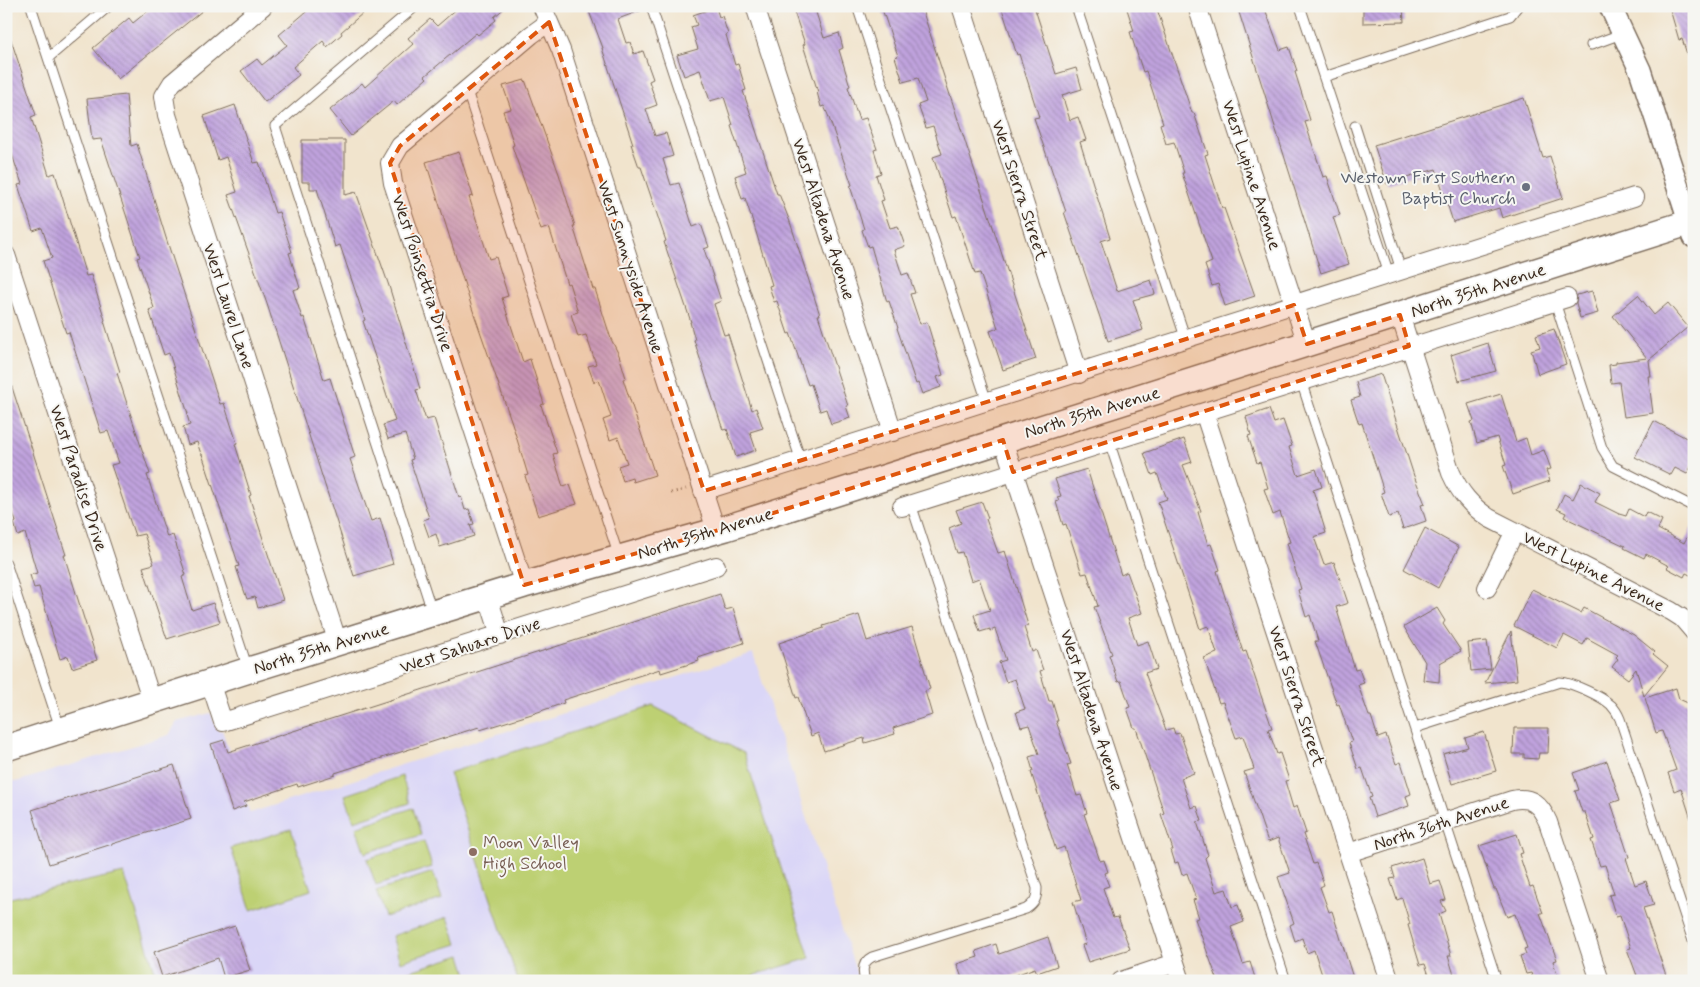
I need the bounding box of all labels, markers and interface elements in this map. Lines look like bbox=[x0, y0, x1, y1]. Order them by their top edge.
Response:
street label: West Lupine Avenue bbox=[1215, 97, 1287, 253]
street label: West Sierra Street bbox=[985, 117, 1053, 264]
street label: West Altadena Avenue bbox=[786, 136, 860, 303]
place label: Westown First Southern Baptist Church bbox=[1340, 166, 1516, 211]
street label: West Sunnyside Avenue bbox=[591, 178, 669, 357]
marker: Westown First Southern Baptist Church bbox=[1520, 181, 1532, 193]
street label: West Poinsettia Drive bbox=[385, 192, 459, 355]
street label: West Laurel Lane bbox=[196, 240, 260, 372]
street label: North 35th Avenue bbox=[1408, 258, 1549, 324]
street label: North 35th Avenue bbox=[1021, 381, 1163, 445]
street label: West Paradise Drive bbox=[43, 402, 113, 555]
street label: North 35th Avenue bbox=[634, 502, 776, 566]
street label: West Lupine Avenue bbox=[1518, 526, 1669, 618]
street label: West Sahuaro Drive bbox=[397, 612, 544, 680]
street label: North 35th Avenue bbox=[250, 617, 392, 681]
street label: West Sierra Street bbox=[1262, 623, 1330, 770]
street label: West Altadena Avenue bbox=[1054, 627, 1128, 794]
street label: North 36th Avenue bbox=[1370, 791, 1512, 857]
place label: Moon Valley High School bbox=[483, 831, 579, 878]
marker: Moon Valley High School bbox=[467, 846, 479, 858]

